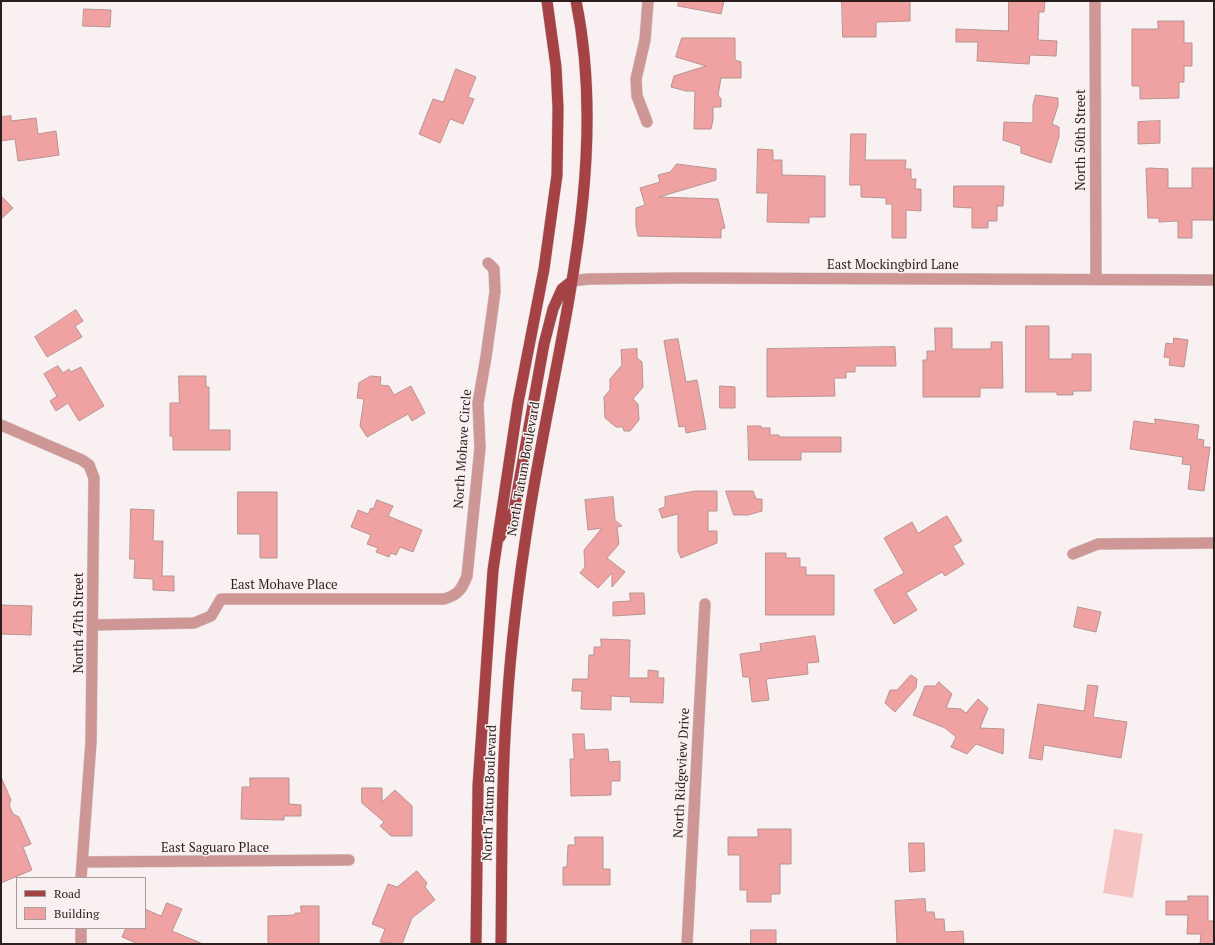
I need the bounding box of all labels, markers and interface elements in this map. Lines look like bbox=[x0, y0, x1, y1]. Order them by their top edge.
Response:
street label: North 50th Street bbox=[1073, 89, 1089, 191]
street label: East Mockingbird Lane bbox=[827, 257, 959, 273]
street label: North Mohave Circle bbox=[451, 389, 475, 509]
street label: North Tatum Boulevard bbox=[504, 400, 544, 538]
street label: North 47th Street bbox=[71, 573, 87, 673]
street label: East Mohave Place bbox=[230, 577, 338, 593]
street label: North Ridgeview Drive bbox=[671, 707, 693, 839]
street label: North Tatum Boulevard bbox=[480, 725, 500, 861]
street label: East Saguaro Place bbox=[161, 840, 269, 856]
legend bbox=[16, 877, 146, 929]
text: Road bbox=[54, 886, 81, 901]
text: Building bbox=[54, 906, 99, 921]

